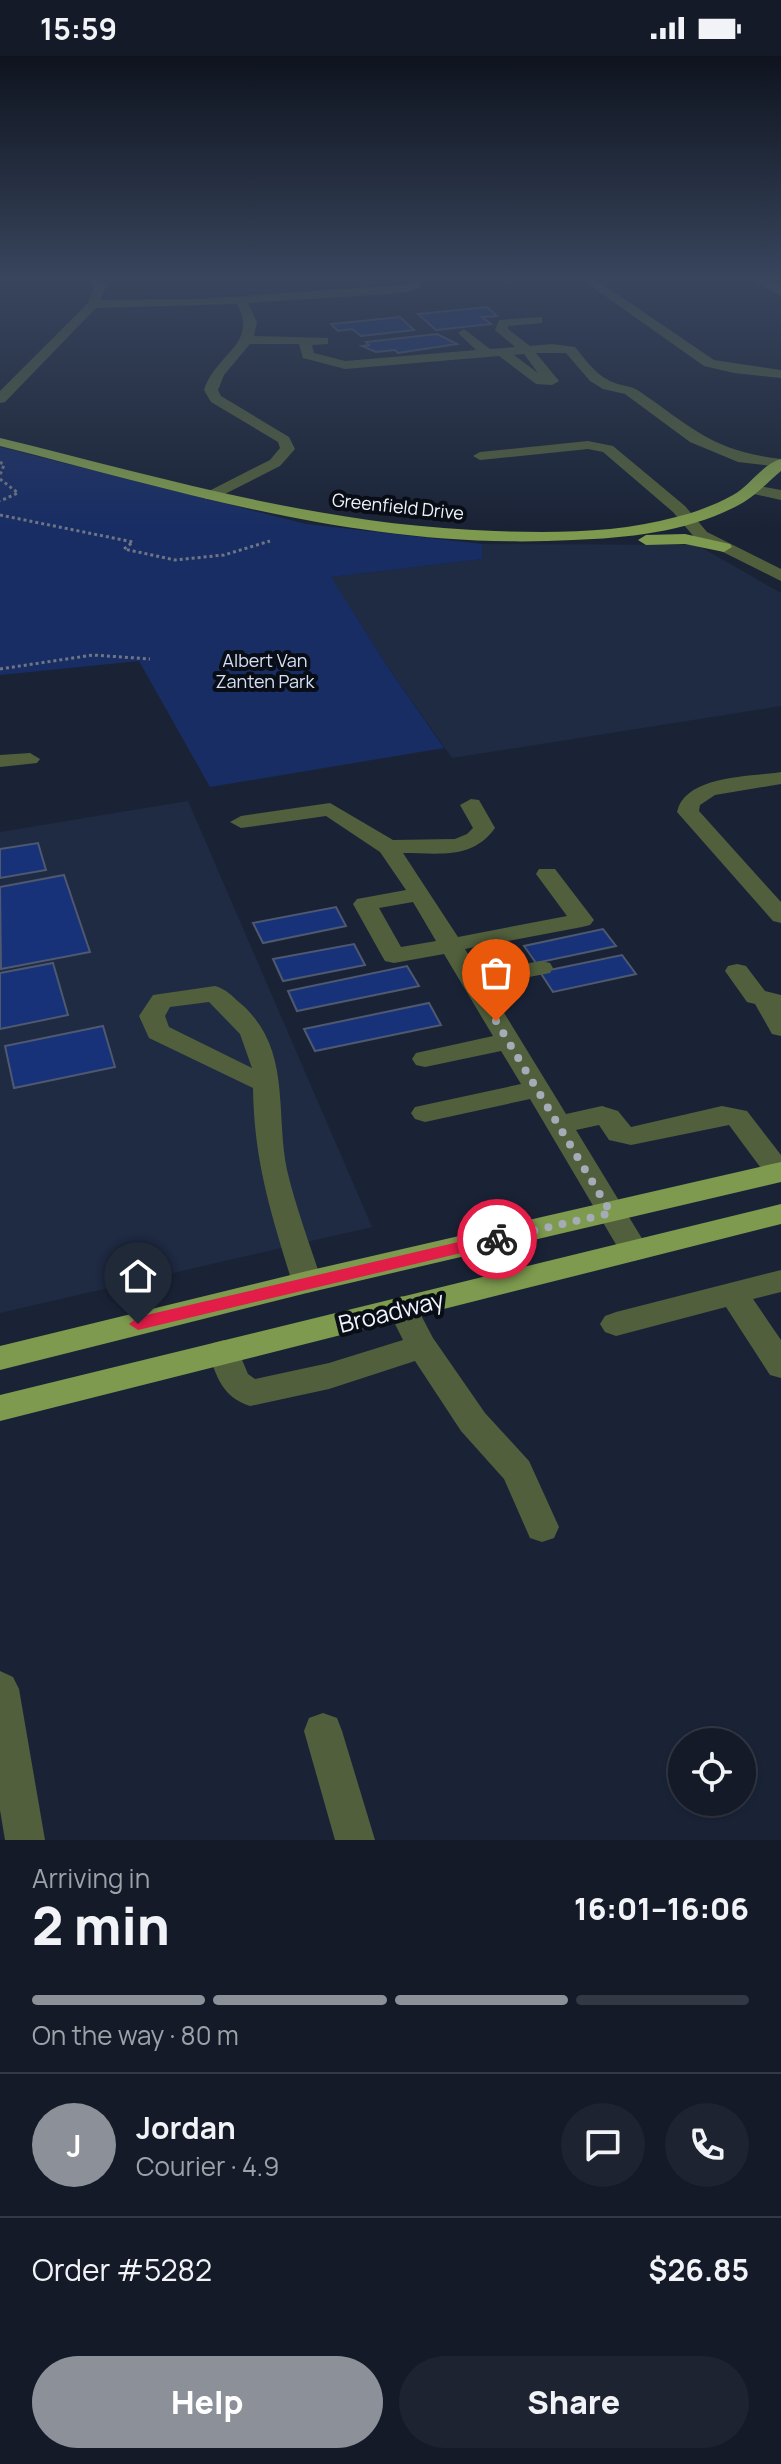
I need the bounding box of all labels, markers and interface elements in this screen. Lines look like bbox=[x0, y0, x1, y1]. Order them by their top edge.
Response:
text: 15:59 bbox=[40, 8, 117, 49]
street label: Greenfield Drive bbox=[331, 487, 465, 525]
park label: Albert Van Zanten Park bbox=[215, 648, 316, 693]
pin bbox=[462, 939, 530, 1021]
icon: bag bbox=[474, 951, 518, 995]
courier bbox=[457, 1199, 537, 1279]
icon: bike bbox=[475, 1217, 519, 1261]
pin bbox=[104, 1242, 172, 1324]
icon: home bbox=[116, 1254, 160, 1298]
street label: Broadway bbox=[335, 1282, 448, 1340]
map controls bbox=[668, 1728, 756, 1816]
button: locate bbox=[668, 1728, 756, 1816]
text: Arriving in bbox=[32, 1860, 150, 1896]
text: 16:01–16:06 bbox=[574, 1888, 749, 1929]
text: 2 min bbox=[32, 1890, 170, 1961]
text: On the way · 80 m bbox=[32, 2017, 239, 2053]
button: chat bbox=[561, 2103, 645, 2187]
button: phone bbox=[665, 2103, 749, 2187]
text: Jordan bbox=[136, 2107, 236, 2148]
text: J bbox=[66, 2125, 82, 2166]
text: Courier · 4.9 bbox=[136, 2148, 279, 2184]
text: Order #5282 bbox=[32, 2249, 212, 2290]
text: $26.85 bbox=[649, 2249, 749, 2290]
button: Help bbox=[32, 2356, 383, 2448]
button: Share bbox=[399, 2356, 749, 2448]

